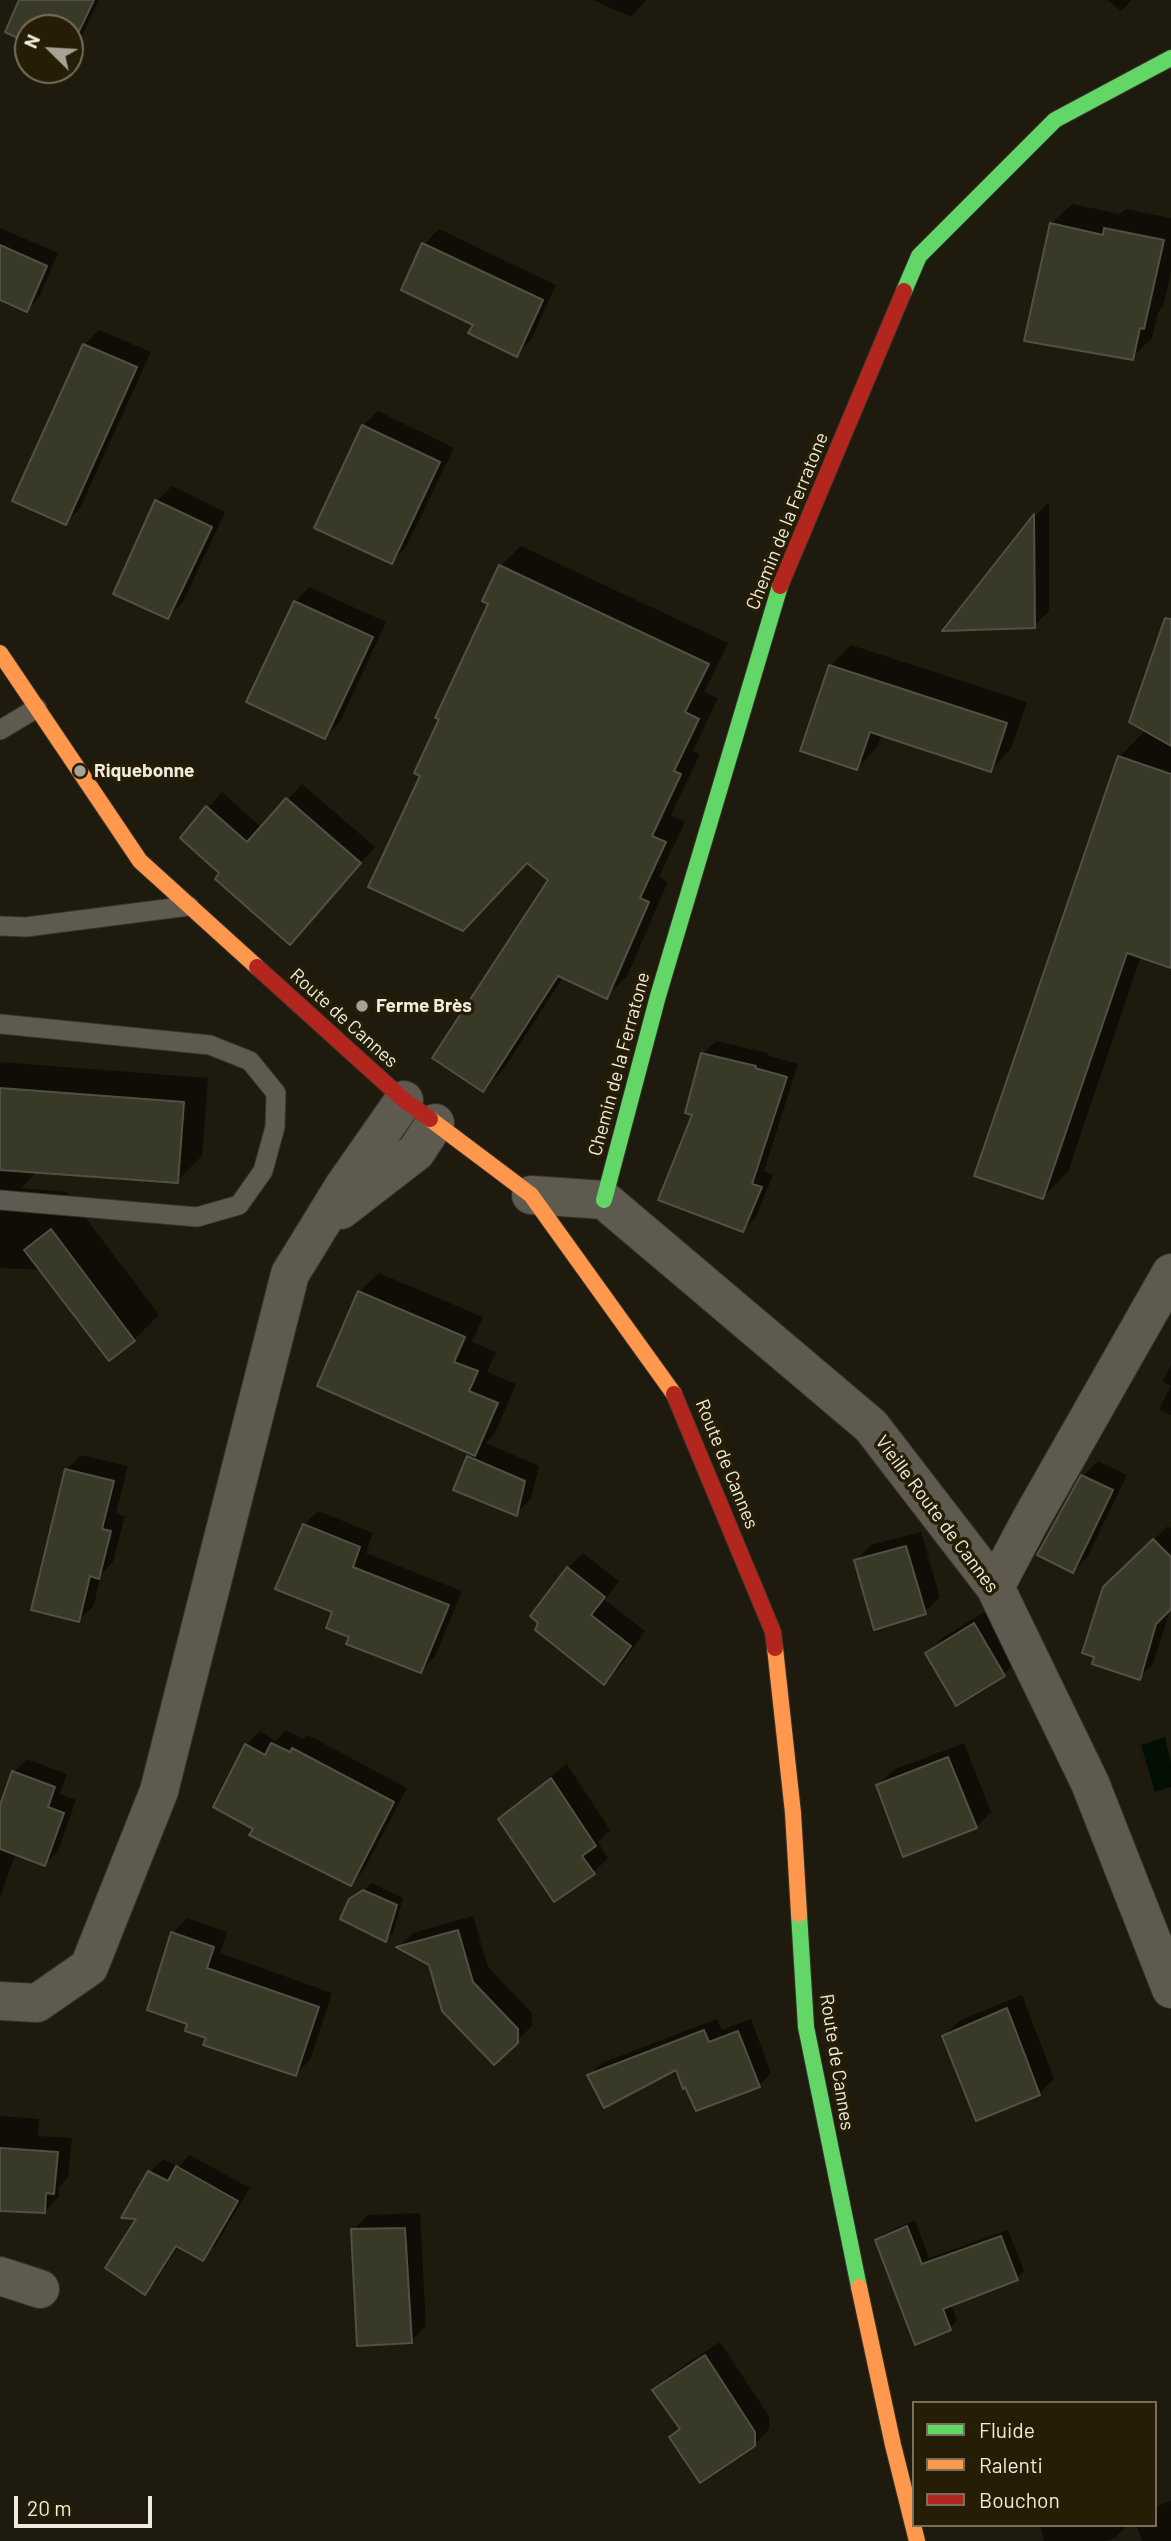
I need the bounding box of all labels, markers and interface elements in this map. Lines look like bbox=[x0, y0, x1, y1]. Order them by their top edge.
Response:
north arrow bbox=[14, 14, 84, 84]
text: N bbox=[18, 31, 44, 52]
street label: Chemin de la Ferratone bbox=[741, 429, 833, 613]
place label: Riquebonne bbox=[94, 760, 194, 782]
marker: Riquebonne bbox=[72, 763, 88, 779]
street label: Route de Cannes bbox=[285, 964, 403, 1072]
street label: Chemin de la Ferratone bbox=[583, 970, 655, 1158]
place label: Ferme Brès bbox=[376, 995, 472, 1017]
marker: Ferme Brès bbox=[354, 998, 370, 1014]
street label: Route de Cannes bbox=[691, 1396, 763, 1532]
street label: Vieille Route de Cannes bbox=[870, 1431, 1004, 1597]
street label: Route de Cannes bbox=[815, 1992, 859, 2132]
legend bbox=[912, 2401, 1157, 2527]
text: Fluide bbox=[979, 2417, 1035, 2442]
text: Ralenti bbox=[979, 2452, 1043, 2477]
scale bar bbox=[18, 2482, 156, 2526]
text: Bouchon bbox=[979, 2487, 1060, 2512]
text: 20 m bbox=[27, 2495, 72, 2520]

